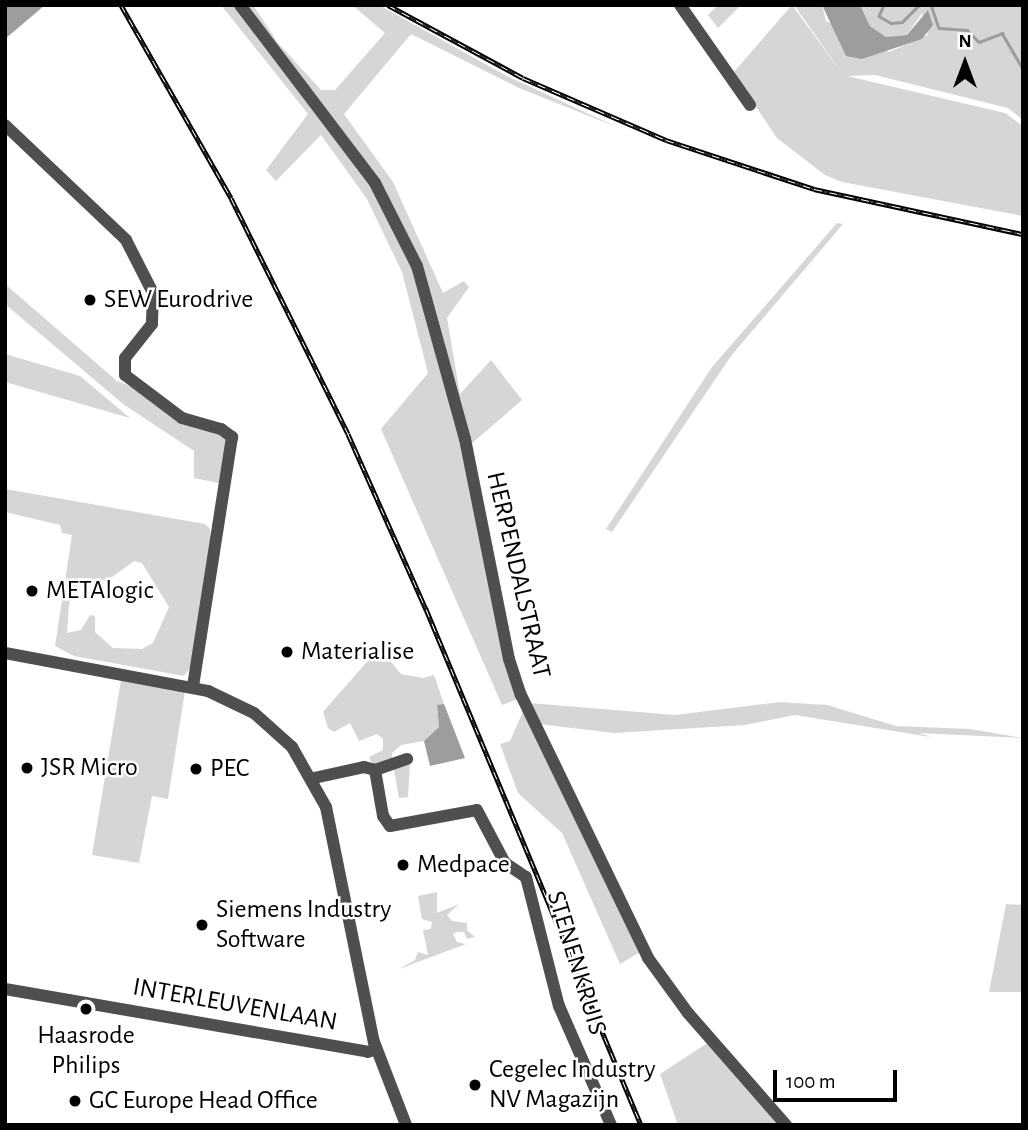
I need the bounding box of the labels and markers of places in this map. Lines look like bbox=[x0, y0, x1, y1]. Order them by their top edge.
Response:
place label: SEW Eurodrive bbox=[104, 284, 253, 316]
marker: SEW Eurodrive bbox=[82, 292, 98, 308]
place label: METAlogic bbox=[46, 575, 154, 607]
marker: METAlogic bbox=[24, 583, 40, 599]
place label: Materialise bbox=[301, 636, 414, 668]
marker: Materialise bbox=[279, 644, 295, 660]
place label: JSR Micro bbox=[41, 752, 138, 784]
place label: PEC bbox=[210, 753, 249, 785]
marker: JSR Micro bbox=[19, 760, 35, 776]
marker: PEC bbox=[188, 761, 204, 777]
place label: Medpace bbox=[417, 849, 510, 881]
marker: Medpace bbox=[395, 857, 411, 873]
place label: Siemens Industry Software bbox=[216, 894, 391, 956]
marker: Siemens Industry Software bbox=[194, 917, 210, 933]
marker: Haasrode Philips bbox=[78, 1001, 94, 1017]
place label: Haasrode Philips bbox=[37, 1020, 135, 1082]
place label: Cegelec Industry NV Magazijn bbox=[489, 1054, 656, 1116]
marker: Cegelec Industry NV Magazijn bbox=[467, 1077, 483, 1093]
place label: GC Europe Head Office bbox=[89, 1085, 318, 1117]
marker: GC Europe Head Office bbox=[67, 1093, 83, 1109]

